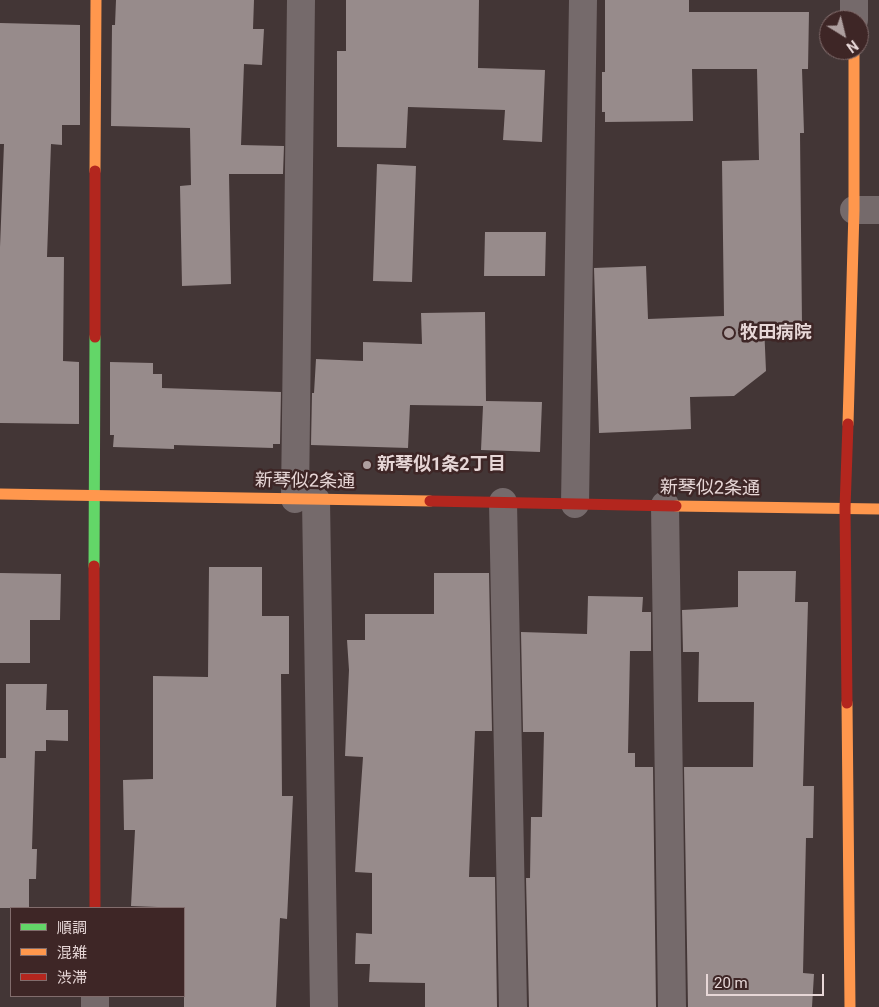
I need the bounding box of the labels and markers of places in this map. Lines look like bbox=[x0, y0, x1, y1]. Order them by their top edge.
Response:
place label: 牧田病院 bbox=[740, 322, 812, 344]
marker: 牧田病院 bbox=[722, 326, 736, 340]
place label: 新琴似1条2丁目 bbox=[377, 454, 506, 476]
marker: 新琴似1条2丁目 bbox=[361, 459, 373, 471]

